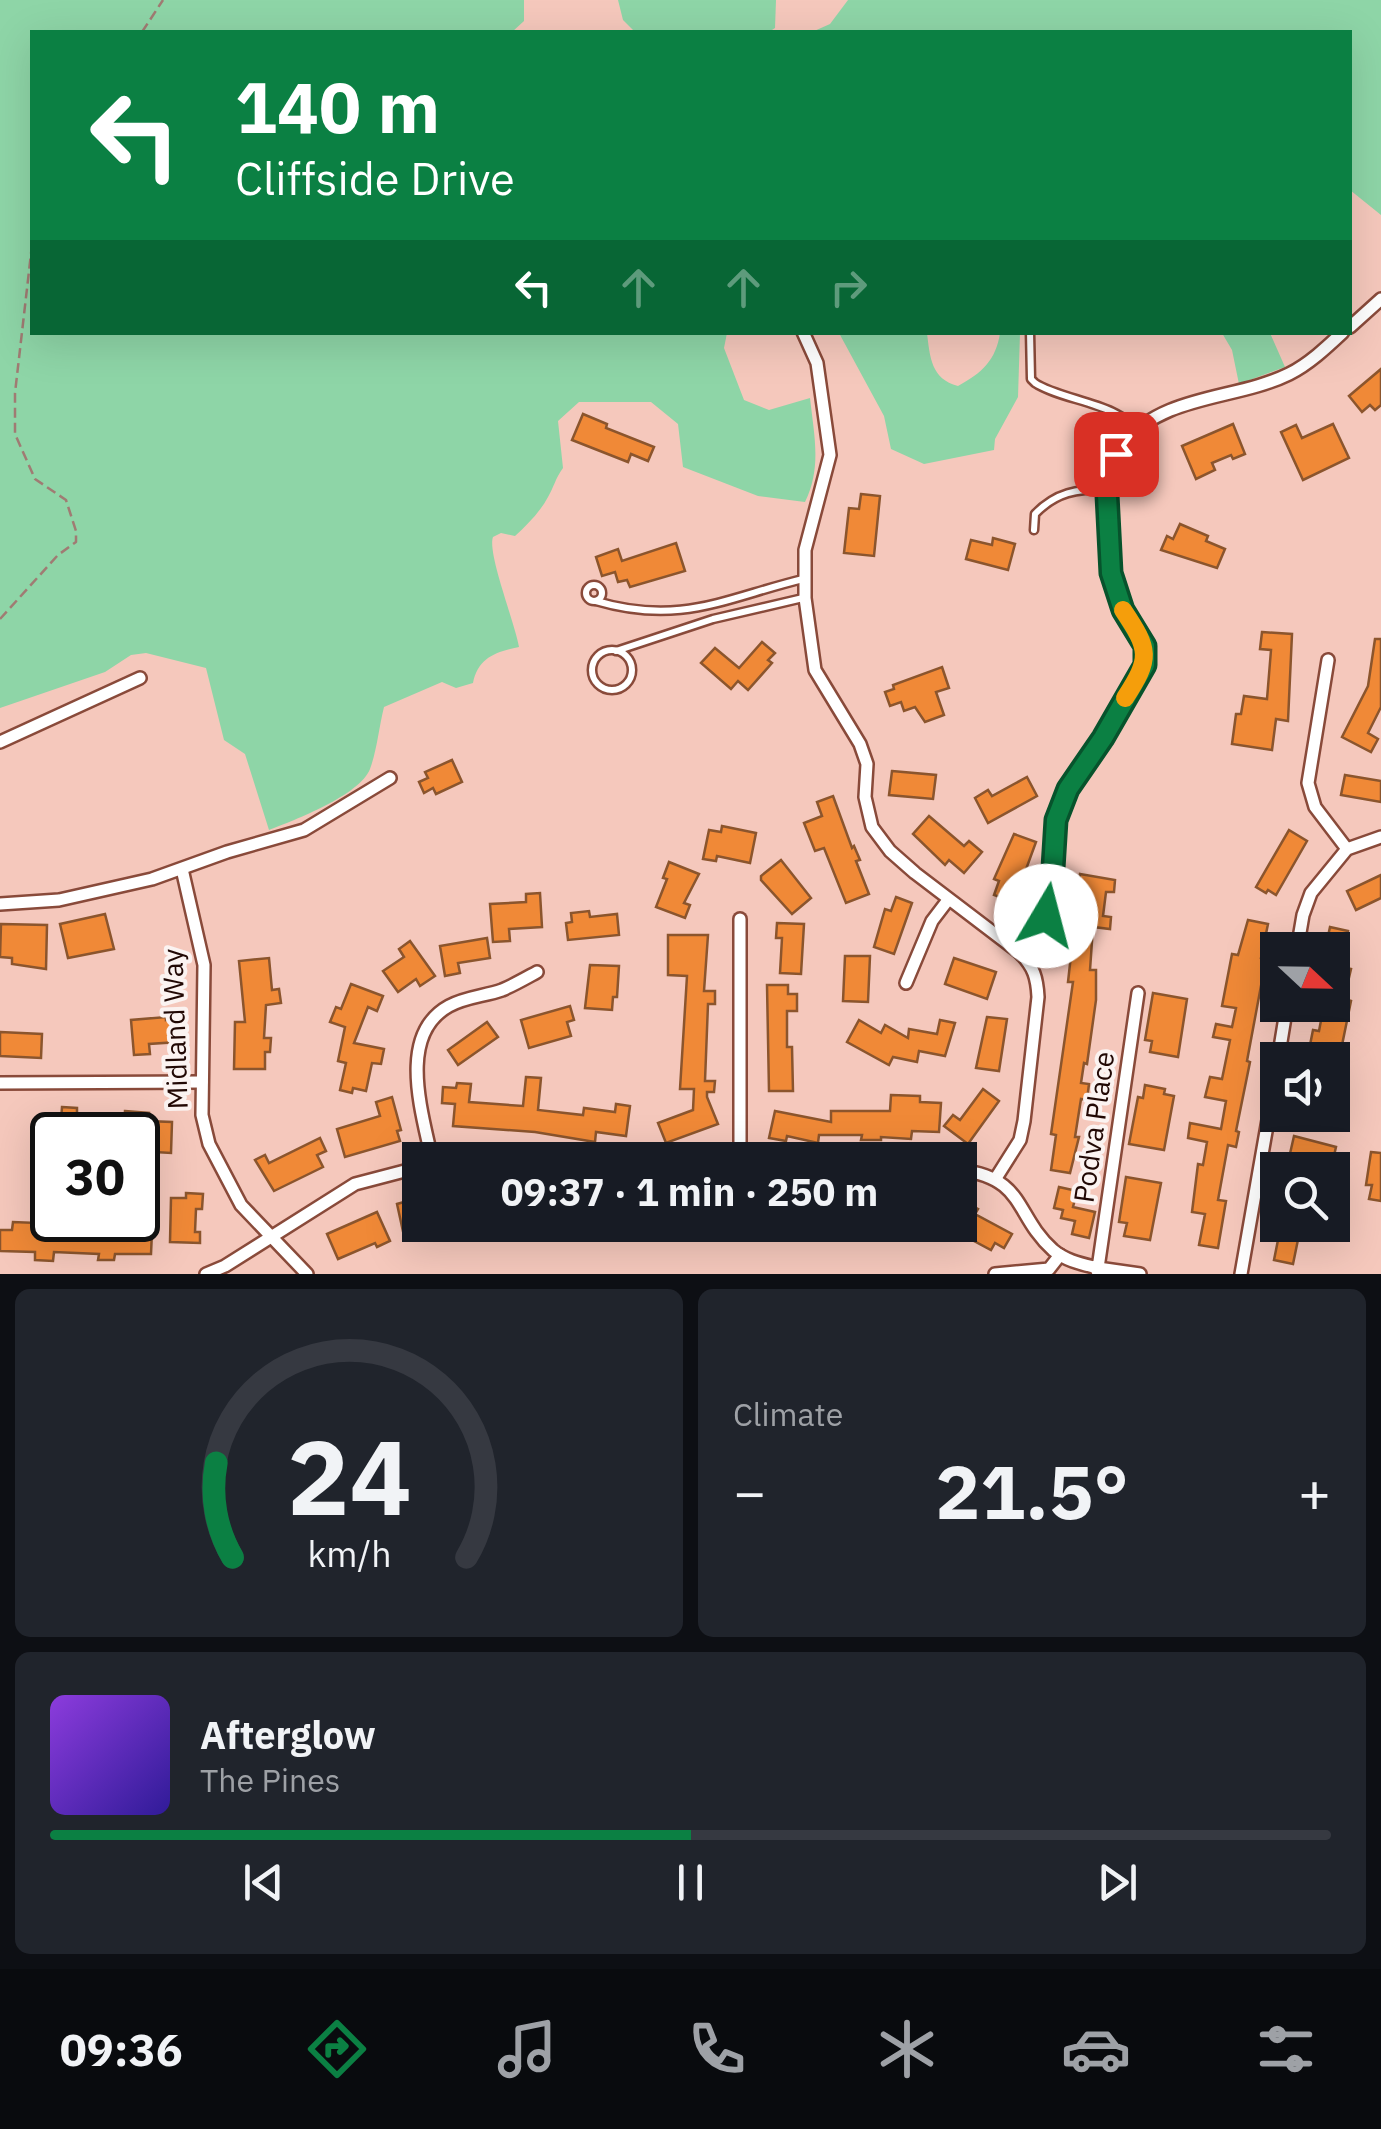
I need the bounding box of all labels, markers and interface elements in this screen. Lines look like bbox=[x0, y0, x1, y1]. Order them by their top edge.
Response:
text: 140 m bbox=[235, 61, 440, 152]
icon: left bbox=[70, 70, 200, 200]
text: Cliffside Drive bbox=[235, 149, 515, 207]
icon: left bbox=[506, 260, 561, 315]
icon: ahead bbox=[611, 260, 666, 315]
icon: ahead bbox=[716, 260, 771, 315]
icon: right bbox=[821, 260, 876, 315]
pin bbox=[1074, 412, 1159, 497]
icon: arrive bbox=[1089, 427, 1144, 482]
position arrow bbox=[994, 864, 1098, 968]
north arrow bbox=[1260, 932, 1350, 1022]
map controls bbox=[1260, 932, 1350, 1242]
street label: Midland Way bbox=[153, 948, 196, 1110]
button: sound bbox=[1260, 1042, 1350, 1132]
street label: Podva Place bbox=[1065, 1049, 1122, 1205]
speed limit sign: 30 bbox=[30, 1112, 160, 1242]
button: search bbox=[1260, 1152, 1350, 1242]
text: 09:37 · 1 min · 250 m bbox=[501, 1167, 878, 1216]
text: Climate bbox=[733, 1393, 843, 1435]
text: 24 bbox=[287, 1408, 411, 1544]
text: 21.5° bbox=[935, 1442, 1129, 1540]
text: − bbox=[733, 1456, 766, 1527]
text: + bbox=[1298, 1456, 1331, 1527]
text: km/h bbox=[307, 1530, 391, 1577]
text: Afterglow bbox=[200, 1710, 376, 1759]
text: The Pines bbox=[200, 1759, 340, 1801]
icon: previous bbox=[236, 1855, 291, 1910]
icon: pause bbox=[663, 1855, 718, 1910]
icon: next bbox=[1090, 1855, 1145, 1910]
icon: directions bbox=[302, 2014, 372, 2084]
icon: music bbox=[492, 2014, 562, 2084]
icon: phone bbox=[682, 2014, 752, 2084]
icon: climate bbox=[872, 2014, 942, 2084]
icon: car bbox=[1061, 2014, 1131, 2084]
icon: filters bbox=[1251, 2014, 1321, 2084]
text: 09:36 bbox=[60, 2020, 183, 2078]

